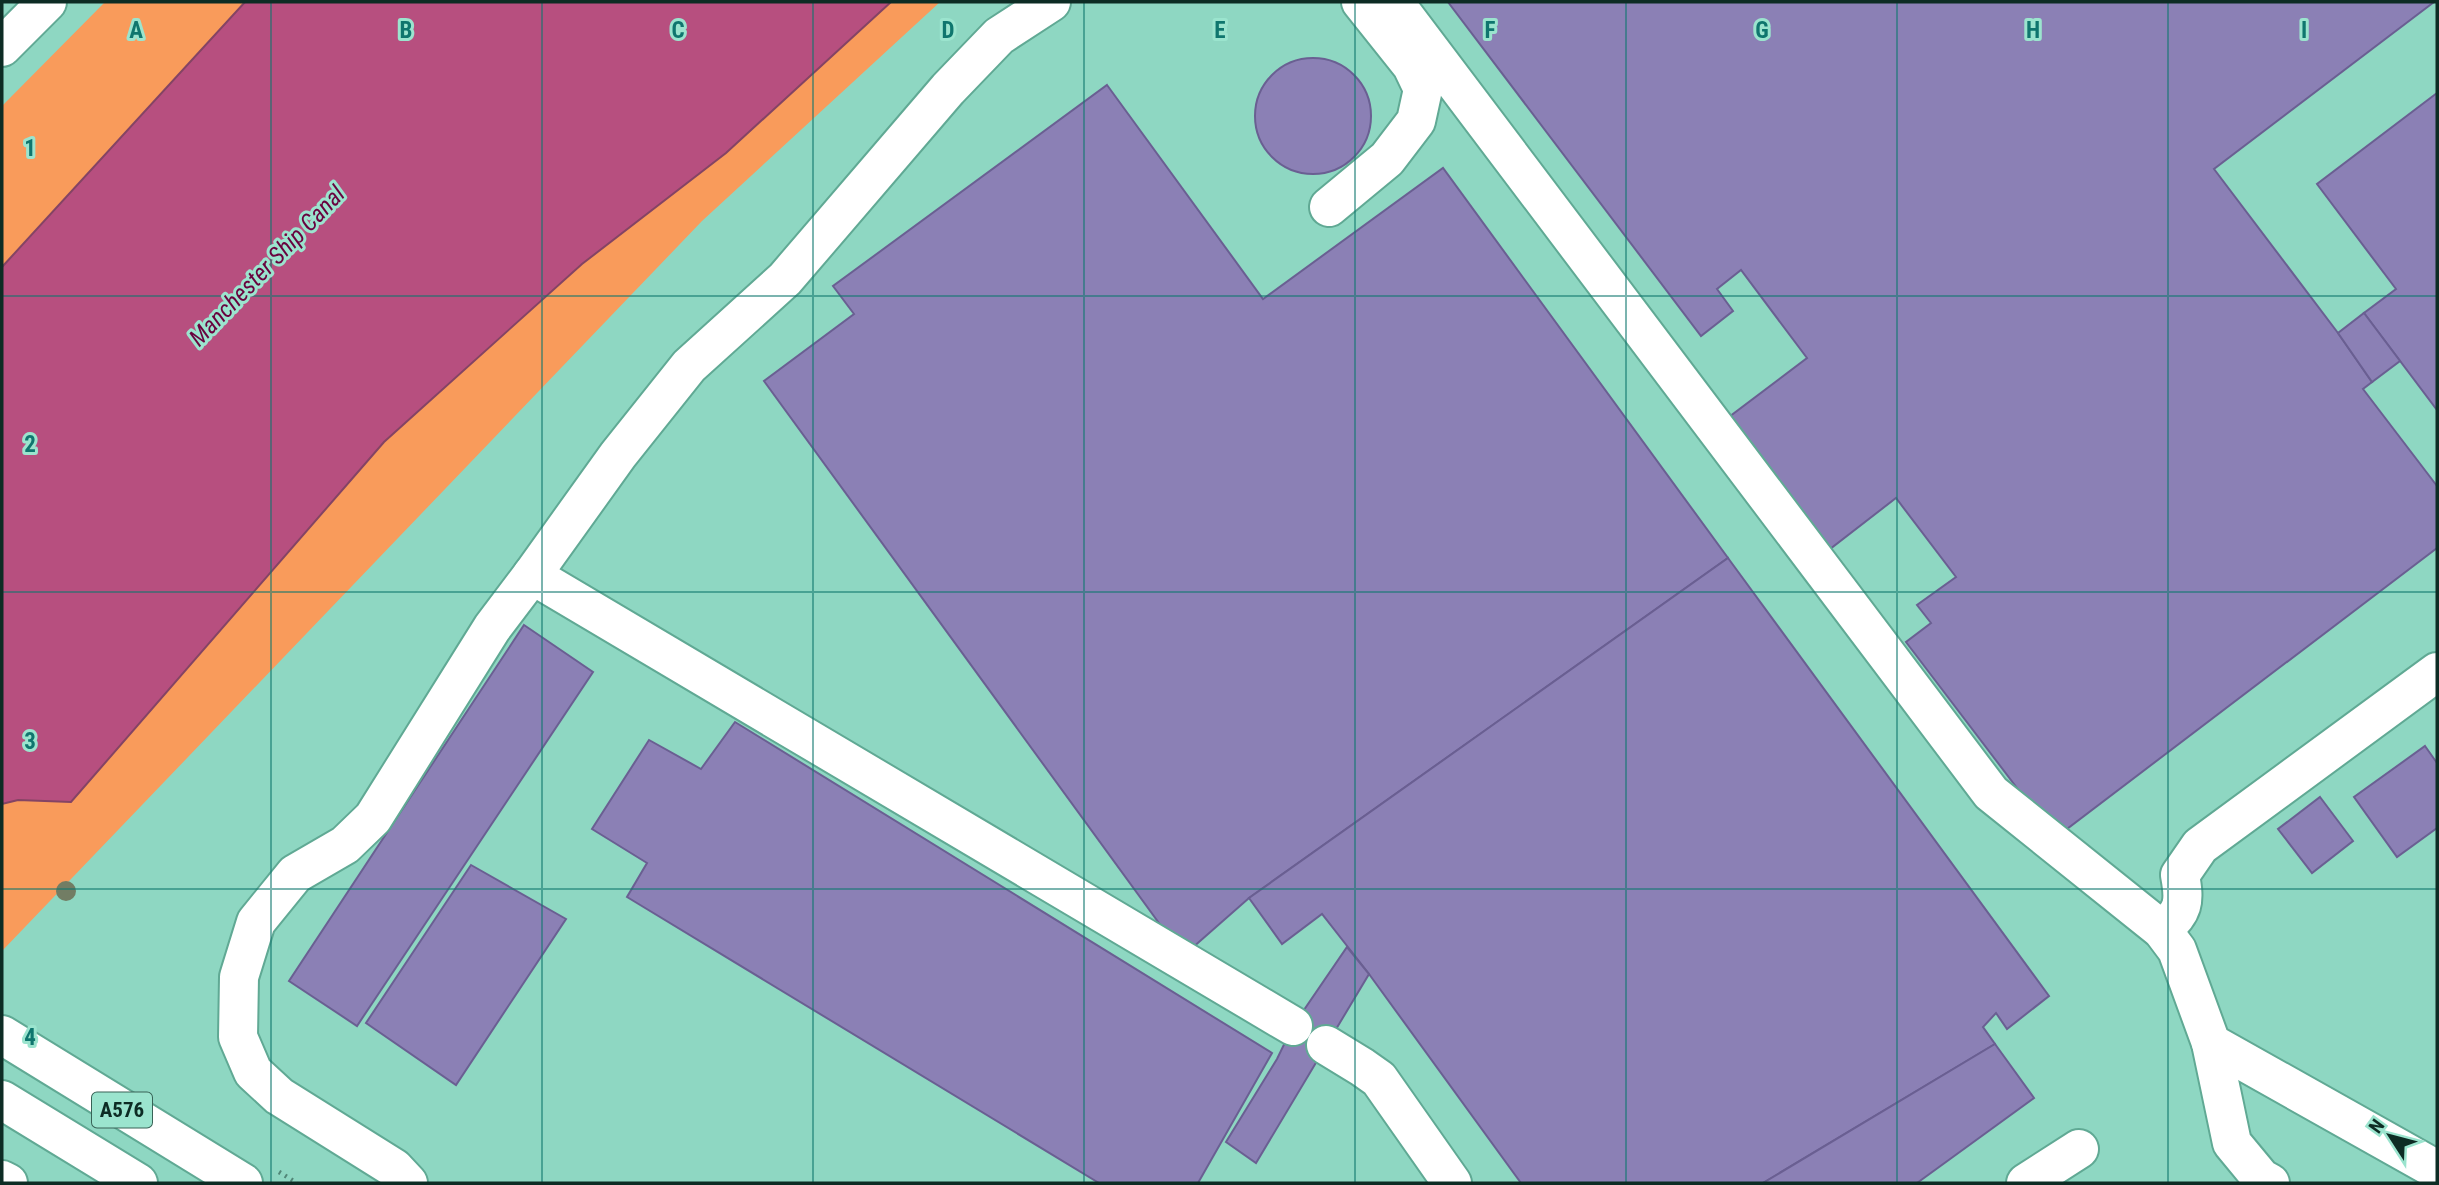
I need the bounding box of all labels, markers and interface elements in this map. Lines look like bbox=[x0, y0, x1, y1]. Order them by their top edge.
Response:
text: A bbox=[129, 17, 143, 44]
text: B bbox=[400, 17, 412, 44]
text: C bbox=[671, 17, 685, 44]
text: D bbox=[942, 17, 955, 44]
text: E bbox=[1214, 17, 1226, 44]
text: F bbox=[1485, 17, 1496, 44]
text: G bbox=[1755, 17, 1769, 44]
text: H bbox=[2026, 17, 2040, 44]
text: I bbox=[2301, 17, 2307, 44]
text: 1 bbox=[24, 135, 36, 162]
water label: Manchester Ship Canal bbox=[183, 180, 351, 352]
text: 2 bbox=[24, 431, 36, 458]
text: 3 bbox=[24, 728, 36, 755]
text: 4 bbox=[24, 1024, 36, 1051]
road number: A576 bbox=[92, 1092, 152, 1128]
north arrow bbox=[2355, 1101, 2425, 1171]
text: N bbox=[2364, 1115, 2389, 1138]

